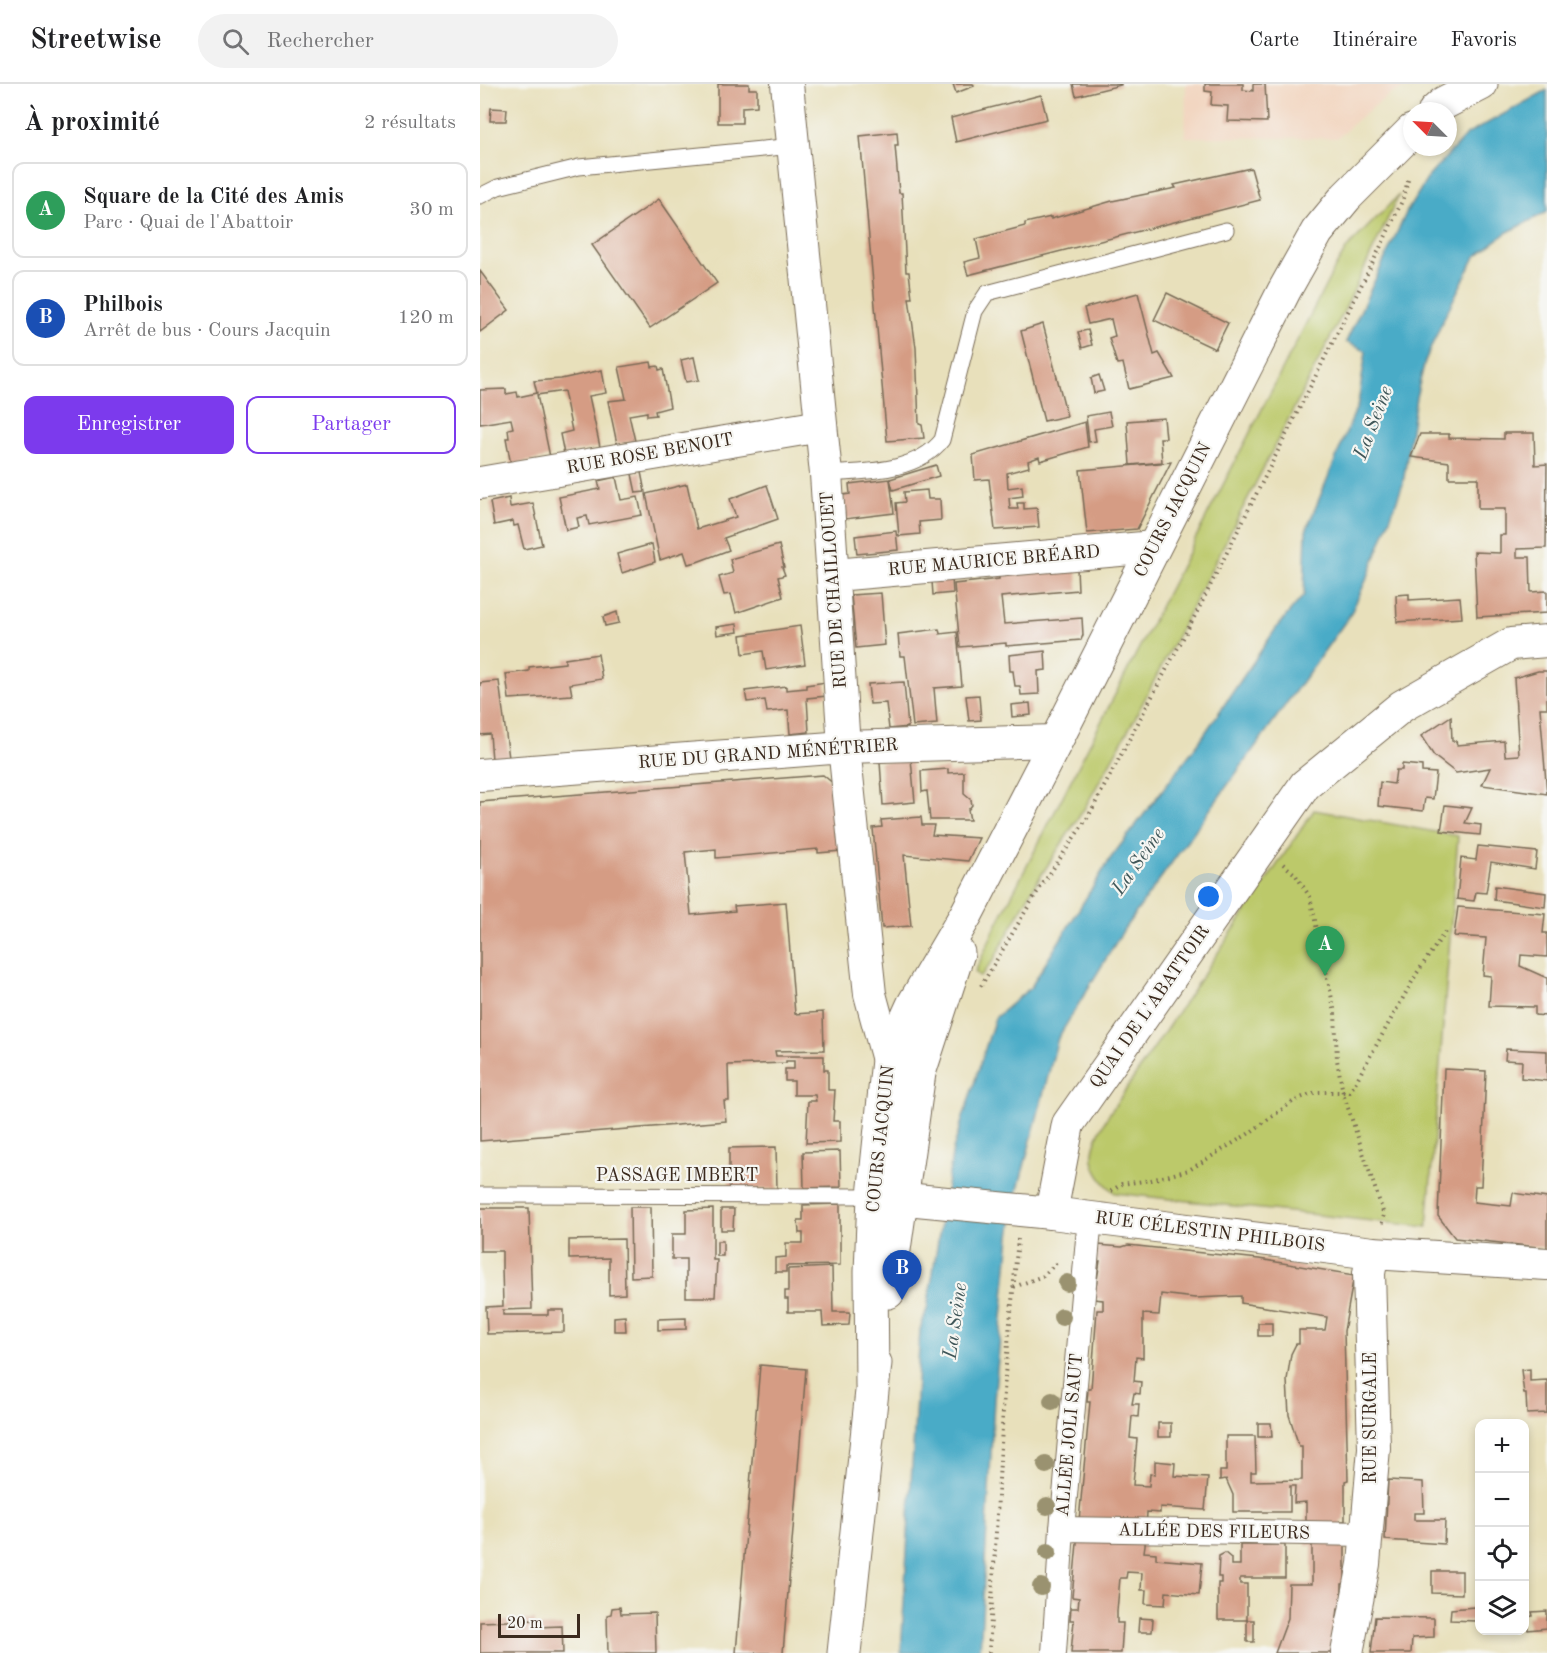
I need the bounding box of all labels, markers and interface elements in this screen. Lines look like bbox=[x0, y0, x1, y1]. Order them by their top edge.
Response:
search box bbox=[198, 14, 618, 68]
icon: search bbox=[219, 25, 252, 58]
text: Streetwise bbox=[30, 27, 162, 55]
text: Rechercher bbox=[267, 30, 374, 52]
text: Carte bbox=[1249, 30, 1299, 51]
text: Itinéraire bbox=[1332, 30, 1418, 51]
text: Favoris bbox=[1451, 30, 1517, 51]
north arrow bbox=[1403, 102, 1457, 156]
text: À proximité bbox=[24, 110, 160, 136]
text: 2 résultats bbox=[364, 113, 456, 133]
text: Square de la Cité des Amis bbox=[83, 186, 344, 208]
text: A bbox=[38, 200, 53, 220]
text: 30 m bbox=[409, 200, 454, 220]
text: Parc · Quai de l'Abattoir bbox=[83, 213, 293, 233]
text: Philbois bbox=[83, 294, 163, 316]
text: B bbox=[38, 308, 53, 328]
text: 120 m bbox=[398, 308, 454, 328]
text: Arrêt de bus · Cours Jacquin bbox=[83, 321, 331, 341]
water label: La Seine bbox=[1351, 384, 1397, 463]
button: Enregistrer bbox=[24, 396, 234, 454]
button: Partager bbox=[246, 396, 456, 454]
street label: RUE ROSE BENOIT bbox=[565, 430, 735, 478]
street label: COURS JACQUIN bbox=[1131, 440, 1215, 580]
street label: RUE DE CHAILLOUET bbox=[818, 491, 850, 689]
street label: RUE MAURICE BRÉARD bbox=[887, 539, 1101, 579]
street label: RUE DU GRAND MÉNÉTRIER bbox=[637, 732, 899, 772]
water label: La Seine bbox=[1108, 825, 1169, 900]
your location bbox=[1194, 882, 1223, 911]
street label: QUAI DE L'ABATTOIR bbox=[1087, 922, 1213, 1092]
pin: A bbox=[1306, 926, 1344, 976]
street label: COURS JACQUIN bbox=[864, 1064, 898, 1214]
street label: PASSAGE IMBERT bbox=[596, 1167, 758, 1185]
street label: RUE CÉLESTIN PHILBOIS bbox=[1094, 1205, 1327, 1255]
pin: B bbox=[882, 1250, 922, 1300]
water label: La Seine bbox=[941, 1282, 971, 1361]
street label: ALLÉE JOLI SAUT bbox=[1050, 1352, 1086, 1518]
street label: RUE SURGALE bbox=[1362, 1352, 1380, 1484]
map controls bbox=[1475, 1419, 1529, 1635]
button: + bbox=[1475, 1419, 1529, 1473]
button: − bbox=[1475, 1473, 1529, 1527]
street label: ALLÉE DES FILEURS bbox=[1118, 1517, 1310, 1543]
button: locate bbox=[1475, 1527, 1529, 1581]
button: layers bbox=[1475, 1581, 1529, 1635]
scale bar bbox=[498, 1611, 580, 1638]
text: 20 m bbox=[507, 1616, 543, 1632]

